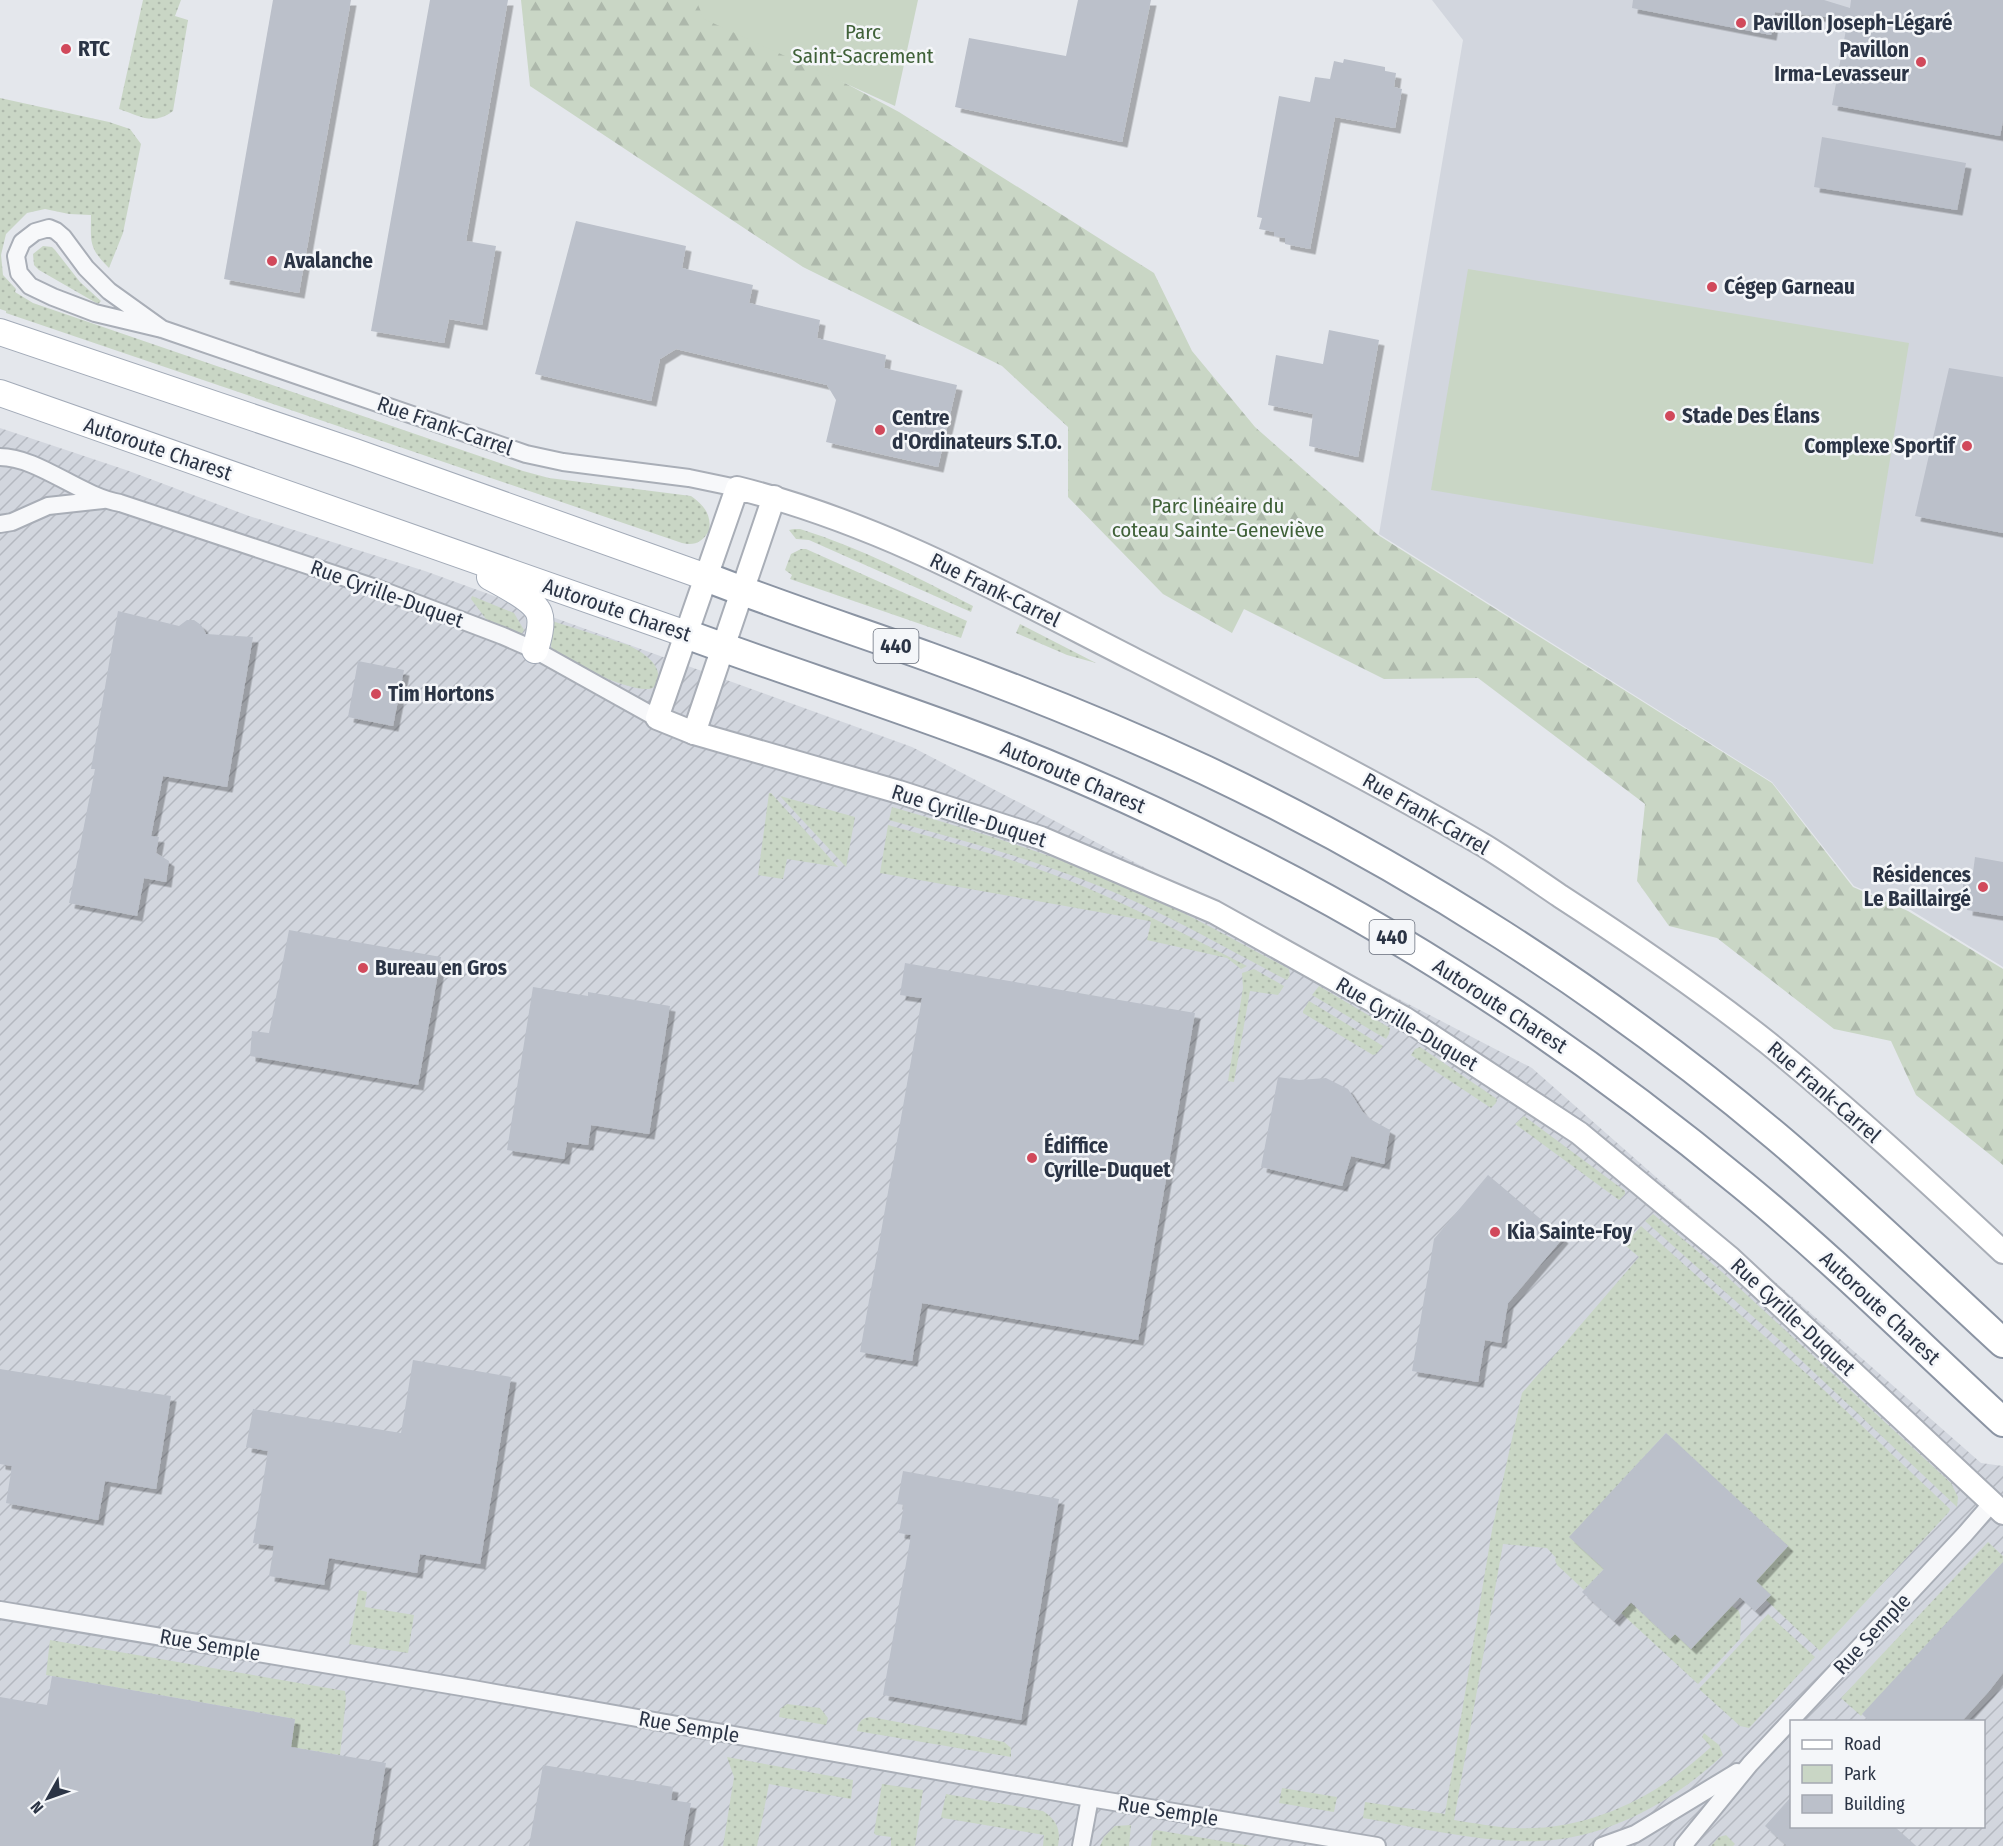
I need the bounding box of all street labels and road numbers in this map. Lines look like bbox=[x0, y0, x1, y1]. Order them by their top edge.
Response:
street label: Rue Frank-Carrel bbox=[374, 391, 517, 462]
street label: Autoroute Charest bbox=[80, 411, 236, 487]
street label: Rue Frank-Carrel bbox=[926, 547, 1065, 633]
street label: Rue Cyrille-Duquet bbox=[307, 554, 467, 634]
street label: Autoroute Charest bbox=[539, 572, 695, 648]
road number: 440 bbox=[874, 629, 918, 663]
street label: Autoroute Charest bbox=[997, 735, 1150, 819]
street label: Rue Frank-Carrel bbox=[1358, 767, 1494, 861]
street label: Rue Cyrille-Duquet bbox=[888, 779, 1050, 853]
road number: 440 bbox=[1370, 920, 1414, 954]
street label: Autoroute Charest bbox=[1428, 953, 1572, 1059]
street label: Rue Cyrille-Duquet bbox=[1331, 971, 1483, 1077]
street label: Rue Frank-Carrel bbox=[1762, 1036, 1886, 1149]
street label: Autoroute Charest bbox=[1814, 1246, 1946, 1370]
street label: Rue Cyrille-Duquet bbox=[1725, 1253, 1861, 1382]
street label: Rue Semple bbox=[1828, 1588, 1916, 1680]
street label: Rue Semple bbox=[158, 1623, 262, 1667]
street label: Rue Semple bbox=[637, 1705, 741, 1749]
street label: Rue Semple bbox=[1116, 1790, 1220, 1832]

